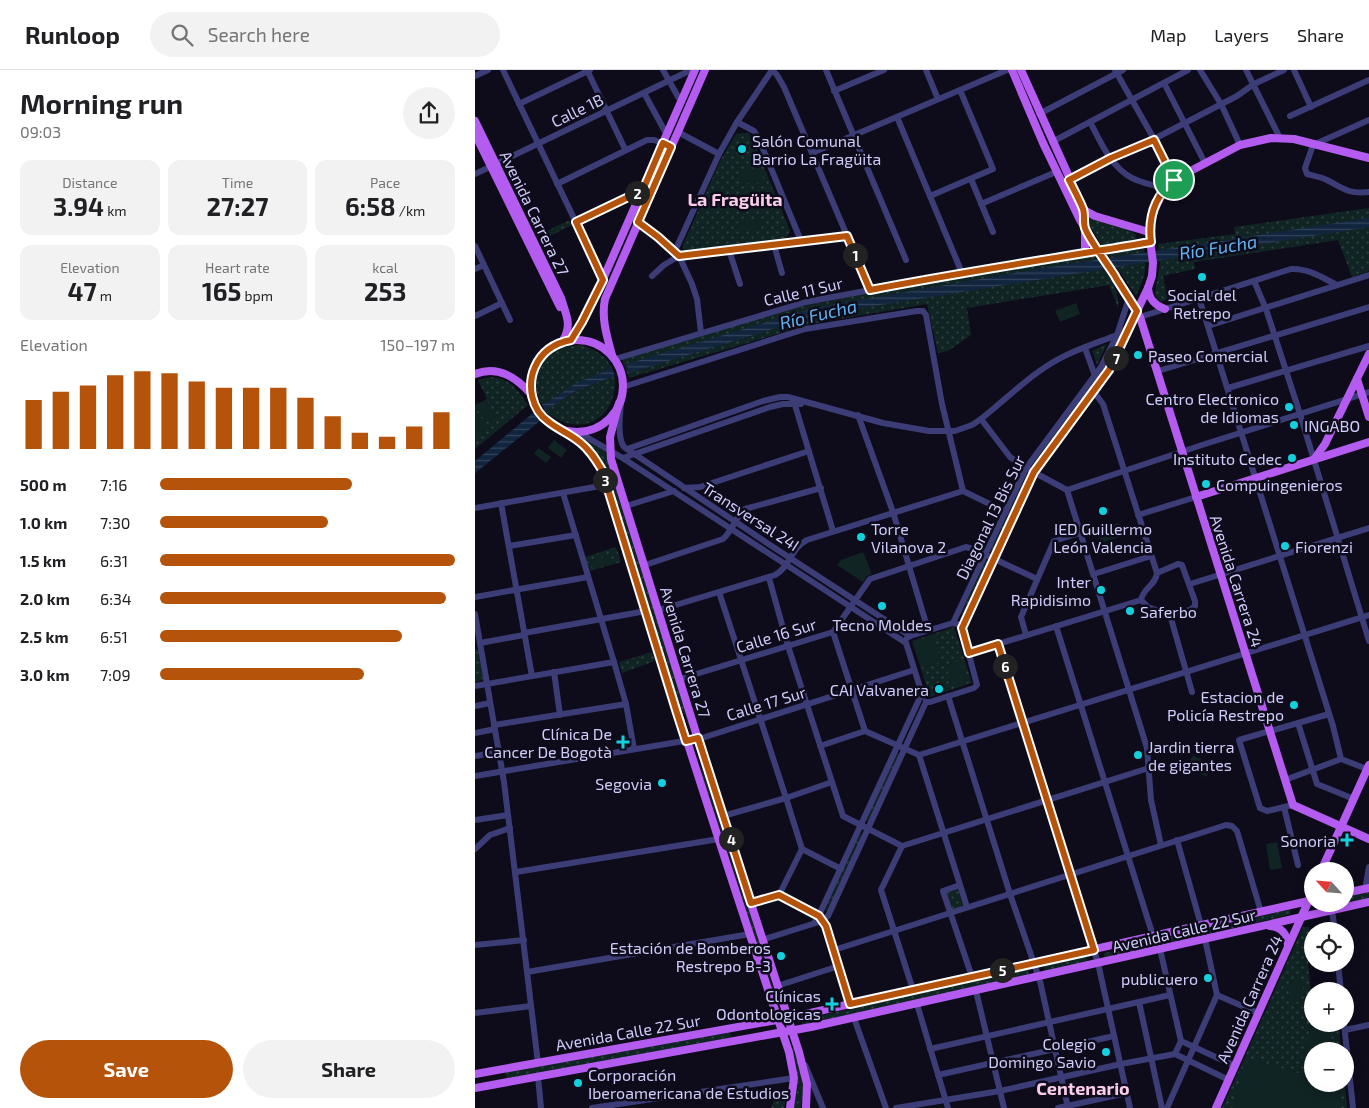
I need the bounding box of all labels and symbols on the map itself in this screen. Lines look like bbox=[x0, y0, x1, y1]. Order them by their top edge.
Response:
street label: Calle 1B bbox=[548, 89, 606, 131]
place label: Salón Comunal Barrio La Fragüita bbox=[752, 131, 881, 168]
marker: Salón Comunal Barrio La Fragüita bbox=[736, 143, 748, 155]
street label: Avenida Carrera 27 bbox=[497, 148, 573, 278]
pin bbox=[1153, 159, 1195, 201]
pin: 2 bbox=[625, 180, 649, 206]
district label: La Fragüita bbox=[687, 188, 783, 210]
water label: Río Fucha bbox=[1177, 230, 1259, 264]
pin: 1 bbox=[843, 242, 867, 268]
marker: Social del Retrepo bbox=[1196, 271, 1208, 283]
street label: Calle 11 Sur bbox=[762, 273, 845, 309]
place label: Social del Retrepo bbox=[1167, 285, 1237, 322]
water label: Río Fucha bbox=[777, 294, 859, 334]
pin: 7 bbox=[1103, 346, 1129, 370]
place label: Paseo Comercial bbox=[1148, 346, 1268, 365]
marker: Paseo Comercial bbox=[1132, 349, 1144, 361]
place label: Centro Electronico de Idiomas bbox=[1145, 389, 1279, 426]
marker: Centro Electronico de Idiomas bbox=[1283, 401, 1295, 413]
place label: INGABO bbox=[1304, 416, 1360, 435]
marker: INGABO bbox=[1288, 419, 1300, 431]
place label: Instituto Cedec bbox=[1173, 449, 1282, 468]
street label: Diagonal 13 Bis Sur bbox=[952, 451, 1029, 582]
marker: Instituto Cedec bbox=[1286, 452, 1298, 464]
pin: 3 bbox=[593, 468, 617, 492]
place label: Compuingenieros bbox=[1216, 475, 1343, 494]
street label: Transversal 24I bbox=[699, 478, 803, 554]
marker: Compuingenieros bbox=[1200, 478, 1212, 490]
marker: IED Guillermo León Valencia bbox=[1097, 505, 1109, 517]
street label: Avenida Carrera 24 bbox=[1207, 512, 1267, 650]
place label: Torre Vilanova 2 bbox=[871, 519, 946, 556]
place label: IED Guillermo León Valencia bbox=[1053, 519, 1153, 556]
marker: Torre Vilanova 2 bbox=[855, 531, 867, 543]
place label: Fiorenzi bbox=[1295, 537, 1353, 556]
marker: Fiorenzi bbox=[1279, 540, 1291, 552]
place label: Inter Rapidisimo bbox=[1011, 572, 1092, 609]
street label: Avenida Carrera 27 bbox=[657, 584, 715, 720]
marker: Inter Rapidisimo bbox=[1095, 584, 1107, 596]
marker: Tecno Moldes bbox=[876, 600, 888, 612]
place label: Saferbo bbox=[1140, 602, 1197, 621]
marker: Saferbo bbox=[1124, 605, 1136, 617]
street label: Calle 16 Sur bbox=[733, 614, 819, 656]
place label: Tecno Moldes bbox=[832, 615, 932, 634]
pin: 6 bbox=[993, 654, 1017, 678]
place label: CAI Valvanera bbox=[830, 680, 929, 699]
street label: Calle 17 Sur bbox=[724, 682, 809, 724]
marker: CAI Valvanera bbox=[933, 683, 945, 695]
place label: Estacion de Policía Restrepo bbox=[1167, 687, 1284, 724]
marker: Estacion de Policía Restrepo bbox=[1288, 699, 1300, 711]
place label: Clínica De Cancer De Bogotà bbox=[484, 724, 612, 761]
marker: Clínica De Cancer De Bogotà bbox=[616, 735, 630, 749]
place label: Jardin tierra de gigantes bbox=[1148, 737, 1234, 774]
marker: Jardin tierra de gigantes bbox=[1132, 749, 1144, 761]
place label: Segovia bbox=[595, 774, 652, 793]
marker: Segovia bbox=[656, 777, 668, 789]
pin: 4 bbox=[719, 826, 743, 852]
place label: Sonoria bbox=[1280, 831, 1336, 850]
marker: Sonoria bbox=[1340, 833, 1354, 847]
north arrow bbox=[1304, 862, 1354, 912]
street label: Avenida Calle 22 Sur bbox=[1110, 904, 1258, 956]
street label: Avenida Carrera 24 bbox=[1212, 932, 1286, 1066]
place label: Estación de Bomberos Restrepo B-3 bbox=[610, 938, 771, 975]
marker: Estación de Bomberos Restrepo B-3 bbox=[775, 950, 787, 962]
pin: 5 bbox=[989, 958, 1015, 982]
place label: publicuero bbox=[1121, 969, 1198, 988]
marker: publicuero bbox=[1202, 972, 1214, 984]
place label: Clínicas Odontologicas bbox=[716, 986, 821, 1023]
marker: Clínicas Odontologicas bbox=[825, 997, 839, 1011]
street label: Avenida Calle 22 Sur bbox=[554, 1010, 703, 1054]
place label: Colegio Domingo Savio bbox=[988, 1034, 1096, 1071]
marker: Colegio Domingo Savio bbox=[1100, 1046, 1112, 1058]
place label: Corporación Iberoamericana de Estudios bbox=[588, 1065, 789, 1102]
marker: Corporación Iberoamericana de Estudios bbox=[572, 1077, 584, 1089]
district label: Centenario bbox=[1036, 1077, 1130, 1099]

